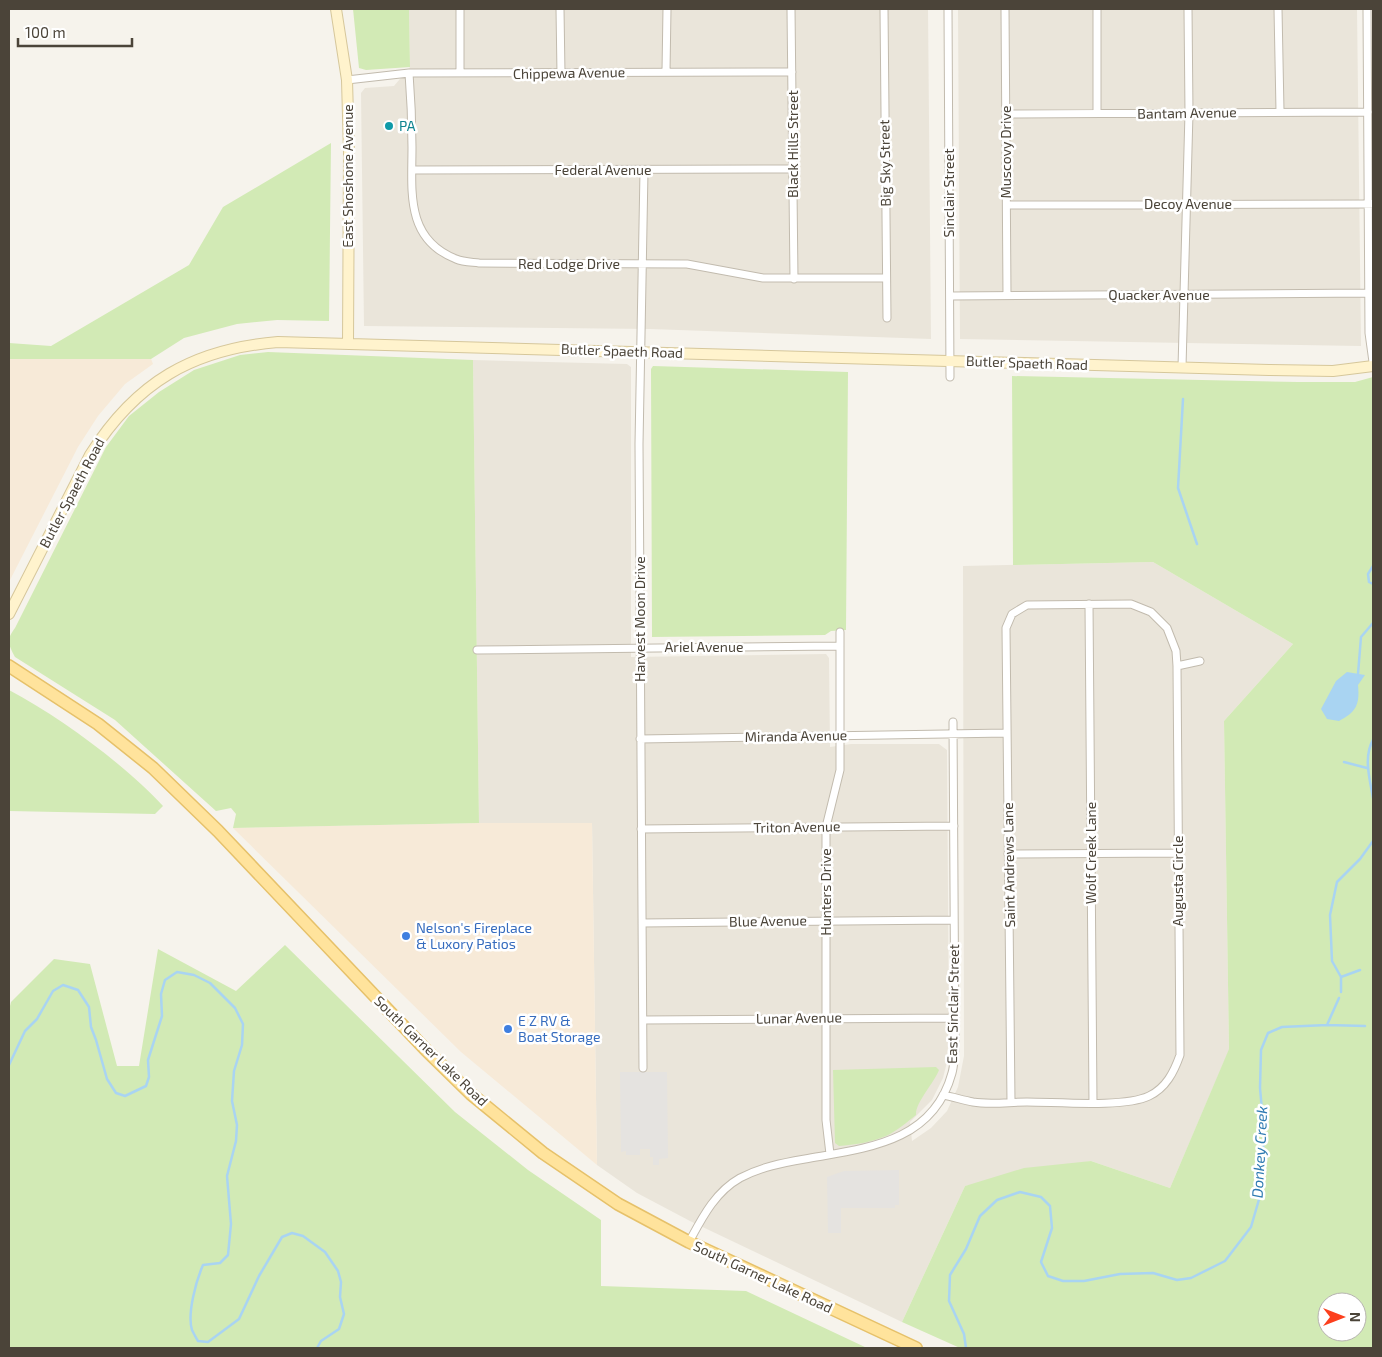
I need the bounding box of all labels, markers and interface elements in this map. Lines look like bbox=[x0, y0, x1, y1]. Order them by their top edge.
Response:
scale bar bbox=[18, 15, 131, 47]
text: 100 m bbox=[25, 23, 66, 41]
street label: Chippewa Avenue bbox=[513, 63, 625, 82]
street label: Black Hills Street bbox=[784, 90, 801, 198]
street label: Bantam Avenue bbox=[1137, 103, 1237, 122]
street label: East Shoshone Avenue bbox=[339, 104, 356, 248]
street label: Muscovy Drive bbox=[997, 106, 1014, 198]
place label: PA bbox=[399, 117, 416, 134]
street label: Big Sky Street bbox=[875, 119, 894, 207]
marker: PA bbox=[383, 120, 395, 132]
street label: Sinclair Street bbox=[940, 149, 957, 237]
street label: Federal Avenue bbox=[554, 161, 652, 178]
street label: Decoy Avenue bbox=[1144, 195, 1232, 212]
street label: Red Lodge Drive bbox=[518, 255, 620, 272]
street label: Quacker Avenue bbox=[1108, 286, 1210, 303]
street label: Butler Spaeth Road bbox=[561, 340, 683, 361]
street label: Butler Spaeth Road bbox=[966, 352, 1088, 373]
street label: Butler Spaeth Road bbox=[35, 435, 108, 551]
street label: Harvest Moon Drive bbox=[631, 556, 648, 682]
street label: Ariel Avenue bbox=[665, 638, 743, 655]
street label: Miranda Avenue bbox=[745, 726, 847, 745]
street label: Saint Andrews Lane bbox=[999, 802, 1018, 928]
street label: Wolf Creek Lane bbox=[1082, 802, 1099, 904]
street label: Triton Avenue bbox=[753, 817, 841, 836]
street label: Augusta Circle bbox=[1169, 835, 1186, 927]
street label: Hunters Drive bbox=[817, 848, 834, 936]
street label: Blue Avenue bbox=[729, 911, 807, 930]
place label: Nelson's Fireplace & Luxory Patios bbox=[416, 919, 532, 952]
marker: Nelson's Fireplace & Luxory Patios bbox=[400, 930, 412, 942]
street label: East Sinclair Street bbox=[943, 944, 962, 1064]
street label: South Garner Lake Road bbox=[371, 992, 492, 1109]
street label: Lunar Avenue bbox=[756, 1008, 842, 1027]
place label: E Z RV & Boat Storage bbox=[518, 1012, 600, 1045]
marker: E Z RV & Boat Storage bbox=[502, 1023, 514, 1035]
water label: Donkey Creek bbox=[1248, 1105, 1271, 1199]
street label: South Garner Lake Road bbox=[691, 1237, 835, 1316]
north arrow bbox=[1317, 1292, 1367, 1342]
text: N bbox=[1347, 1312, 1364, 1322]

